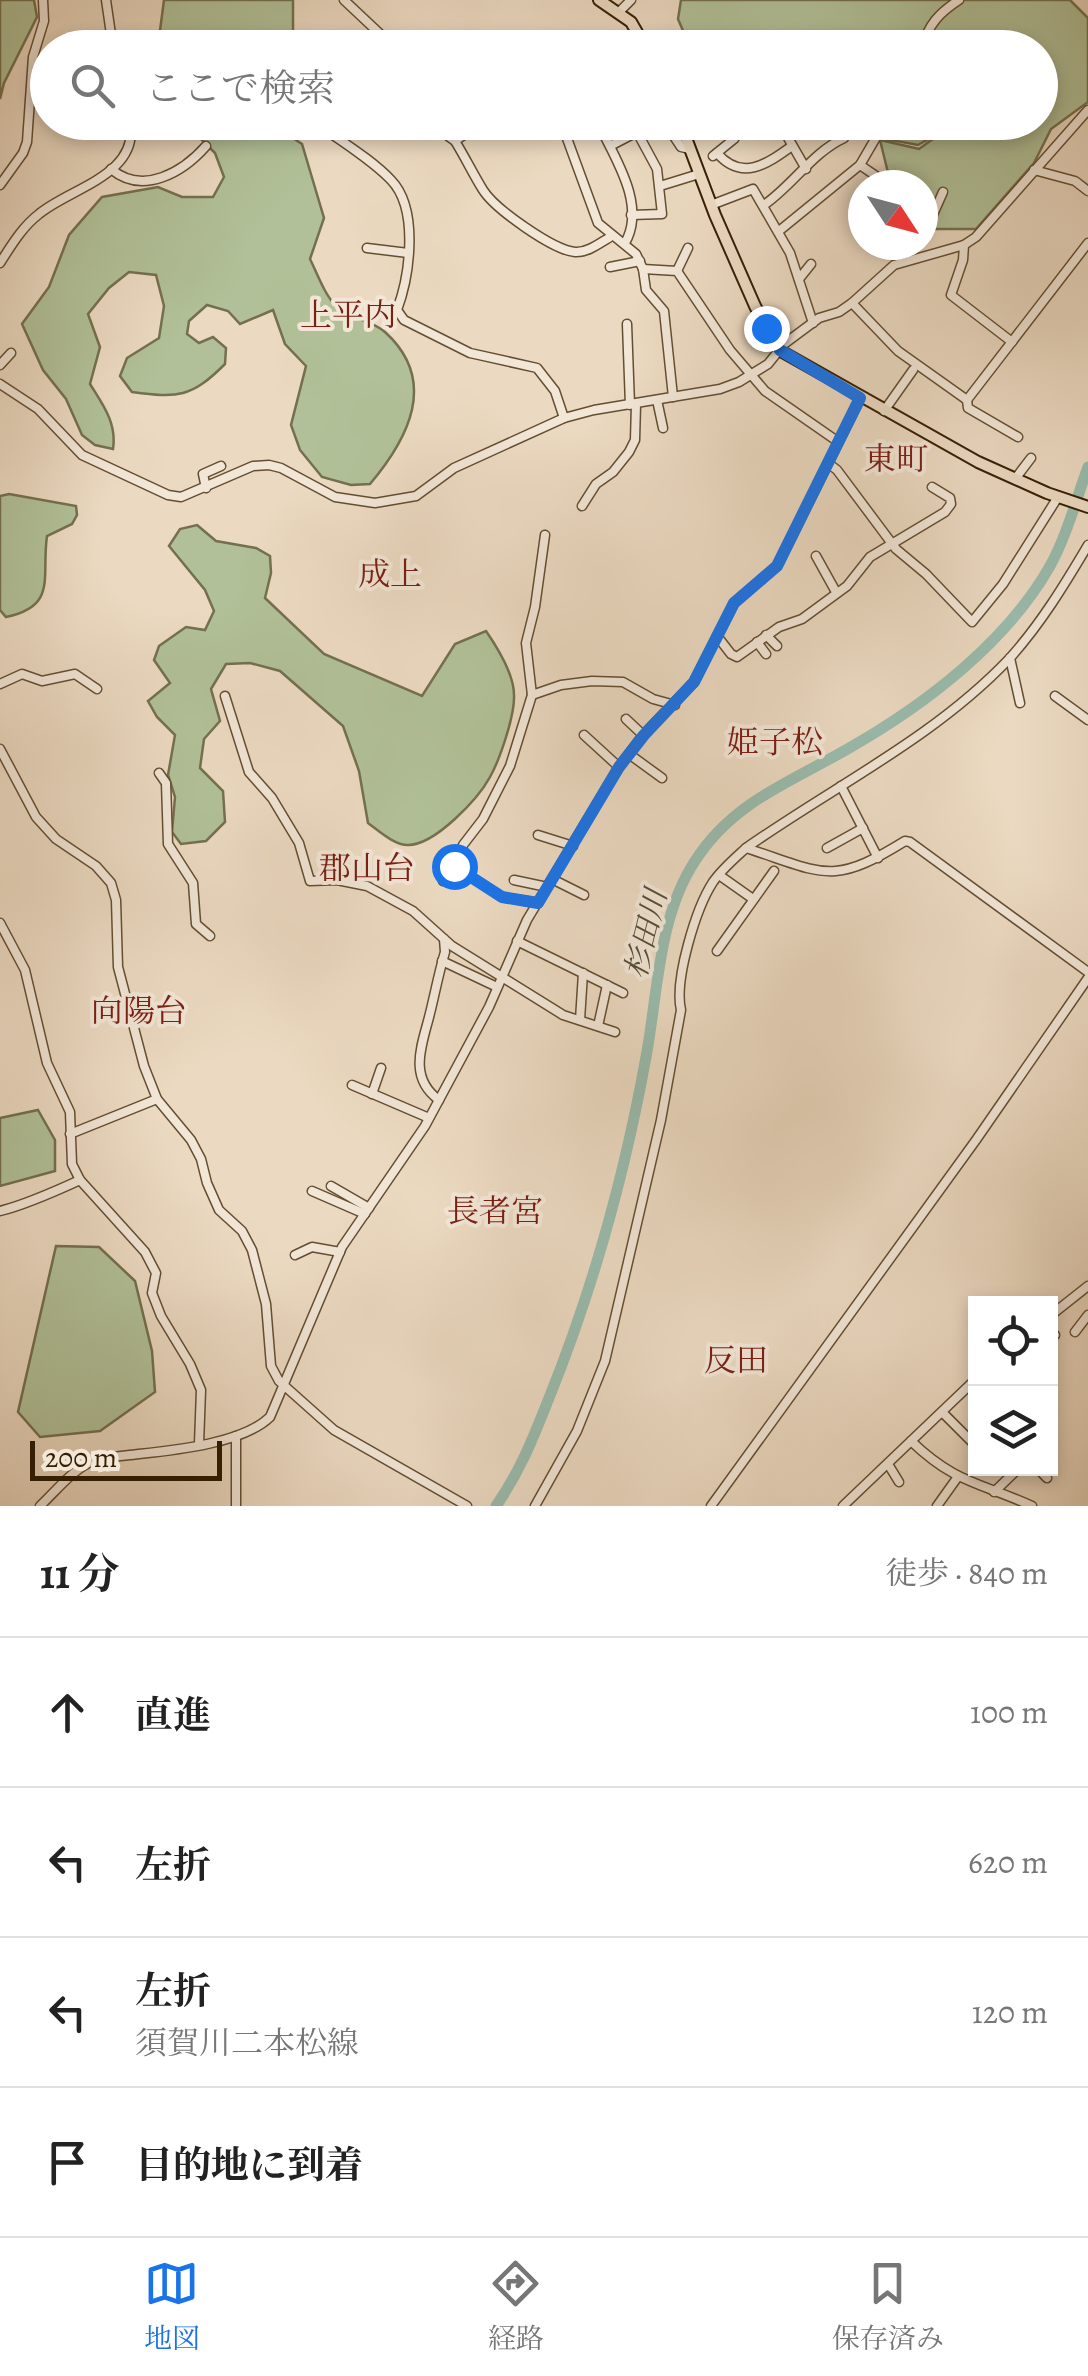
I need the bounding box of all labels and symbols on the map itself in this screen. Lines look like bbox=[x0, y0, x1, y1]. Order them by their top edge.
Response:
north arrow bbox=[848, 170, 938, 260]
district label: 上平内 bbox=[300, 293, 396, 337]
route end bbox=[744, 306, 790, 352]
district label: 東町 bbox=[864, 437, 928, 481]
district label: 成上 bbox=[358, 552, 422, 596]
district label: 姫子松 bbox=[727, 720, 823, 764]
route start bbox=[432, 844, 478, 890]
district label: 郡山台 bbox=[319, 846, 415, 890]
water label: 杉田川 bbox=[616, 883, 677, 983]
district label: 向陽台 bbox=[91, 989, 187, 1033]
district label: 長者宮 bbox=[447, 1189, 543, 1233]
district label: 反田 bbox=[704, 1338, 768, 1382]
scale bar bbox=[30, 1436, 222, 1480]

